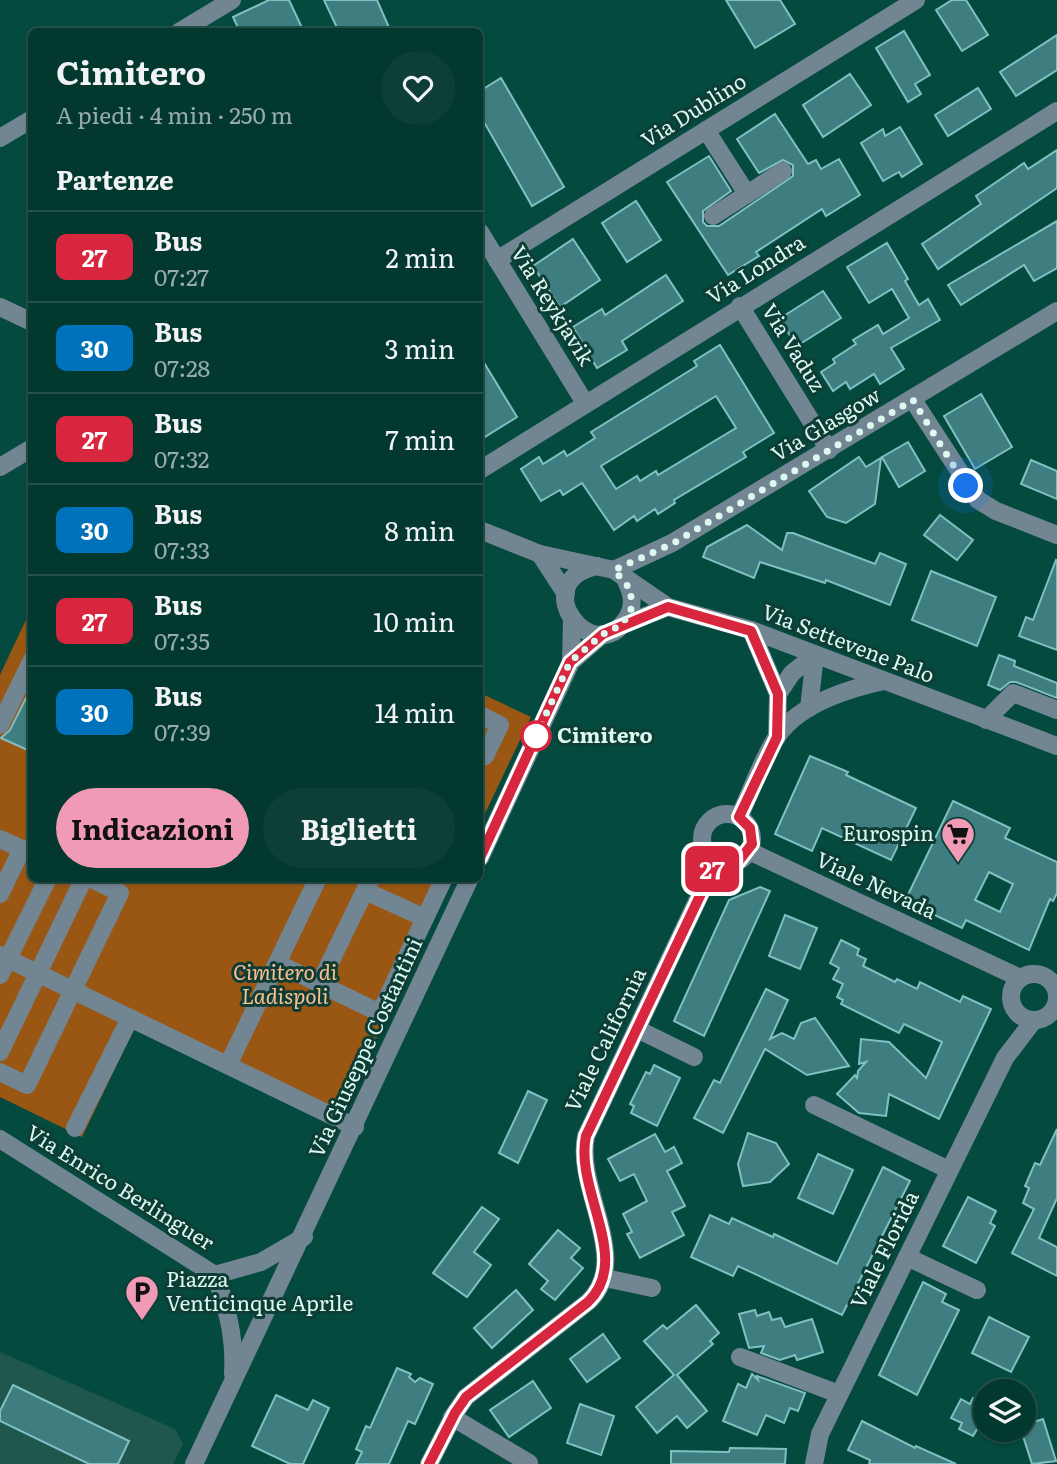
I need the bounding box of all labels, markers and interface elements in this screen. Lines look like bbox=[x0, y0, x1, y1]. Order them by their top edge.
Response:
text: Cimitero bbox=[56, 46, 206, 95]
button: heart bbox=[381, 51, 455, 125]
street label: Via Dublino bbox=[634, 64, 751, 154]
text: A piedi · 4 min · 250 m bbox=[56, 97, 293, 131]
text: Partenze bbox=[56, 159, 174, 198]
text: Bus bbox=[154, 220, 202, 259]
street label: Via Londra bbox=[699, 225, 811, 310]
text: 2 min bbox=[386, 237, 455, 276]
text: 27 bbox=[82, 239, 107, 274]
street label: Via Reykjavik bbox=[505, 239, 603, 371]
text: 07:27 bbox=[154, 259, 209, 293]
street label: Via Vaduz bbox=[756, 296, 835, 397]
text: Bus bbox=[154, 311, 202, 350]
text: 3 min bbox=[385, 328, 455, 367]
text: 30 bbox=[80, 330, 109, 365]
text: 07:28 bbox=[154, 350, 210, 384]
street label: Via Glasgow bbox=[764, 378, 885, 468]
text: Bus bbox=[154, 402, 202, 441]
text: 7 min bbox=[386, 419, 455, 458]
text: 27 bbox=[82, 421, 107, 456]
text: 07:32 bbox=[154, 441, 209, 475]
your location bbox=[948, 468, 983, 503]
text: Bus bbox=[154, 493, 202, 532]
text: 8 min bbox=[384, 510, 455, 549]
text: 30 bbox=[80, 512, 109, 547]
text: 07:33 bbox=[154, 532, 210, 566]
text: Bus bbox=[154, 584, 202, 623]
street label: Via Settevene Palo bbox=[758, 594, 940, 689]
text: 10 min bbox=[373, 601, 455, 640]
text: 27 bbox=[82, 603, 107, 638]
text: 07:35 bbox=[154, 623, 210, 657]
text: Bus bbox=[154, 675, 202, 714]
text: 14 min bbox=[375, 692, 455, 731]
text: 30 bbox=[80, 694, 109, 729]
text: 07:39 bbox=[154, 714, 210, 748]
place label: Cimitero bbox=[557, 718, 653, 749]
marker: Cimitero bbox=[521, 721, 551, 751]
button: Indicazioni bbox=[56, 788, 249, 868]
button: Biglietti bbox=[263, 788, 455, 868]
supermarket icon: Eurospin bbox=[939, 815, 977, 864]
place label: Eurospin bbox=[842, 816, 934, 847]
street label: Viale Nevada bbox=[812, 842, 943, 926]
line badge: 27 bbox=[680, 846, 744, 892]
text: 27 bbox=[699, 851, 725, 886]
street label: Via Giuseppe Costantini bbox=[299, 932, 428, 1162]
park label: Cimitero di Ladispoli bbox=[233, 955, 338, 1010]
street label: Viale California bbox=[555, 961, 652, 1116]
street label: Via Enrico Berlinguer bbox=[21, 1115, 221, 1256]
street label: Viale Florida bbox=[841, 1184, 925, 1313]
place label: Piazza Venticinque Aprile bbox=[166, 1262, 353, 1317]
parking icon: Piazza Venticinque Aprile bbox=[123, 1273, 161, 1322]
map controls bbox=[973, 1379, 1036, 1442]
button: layers bbox=[973, 1379, 1036, 1442]

